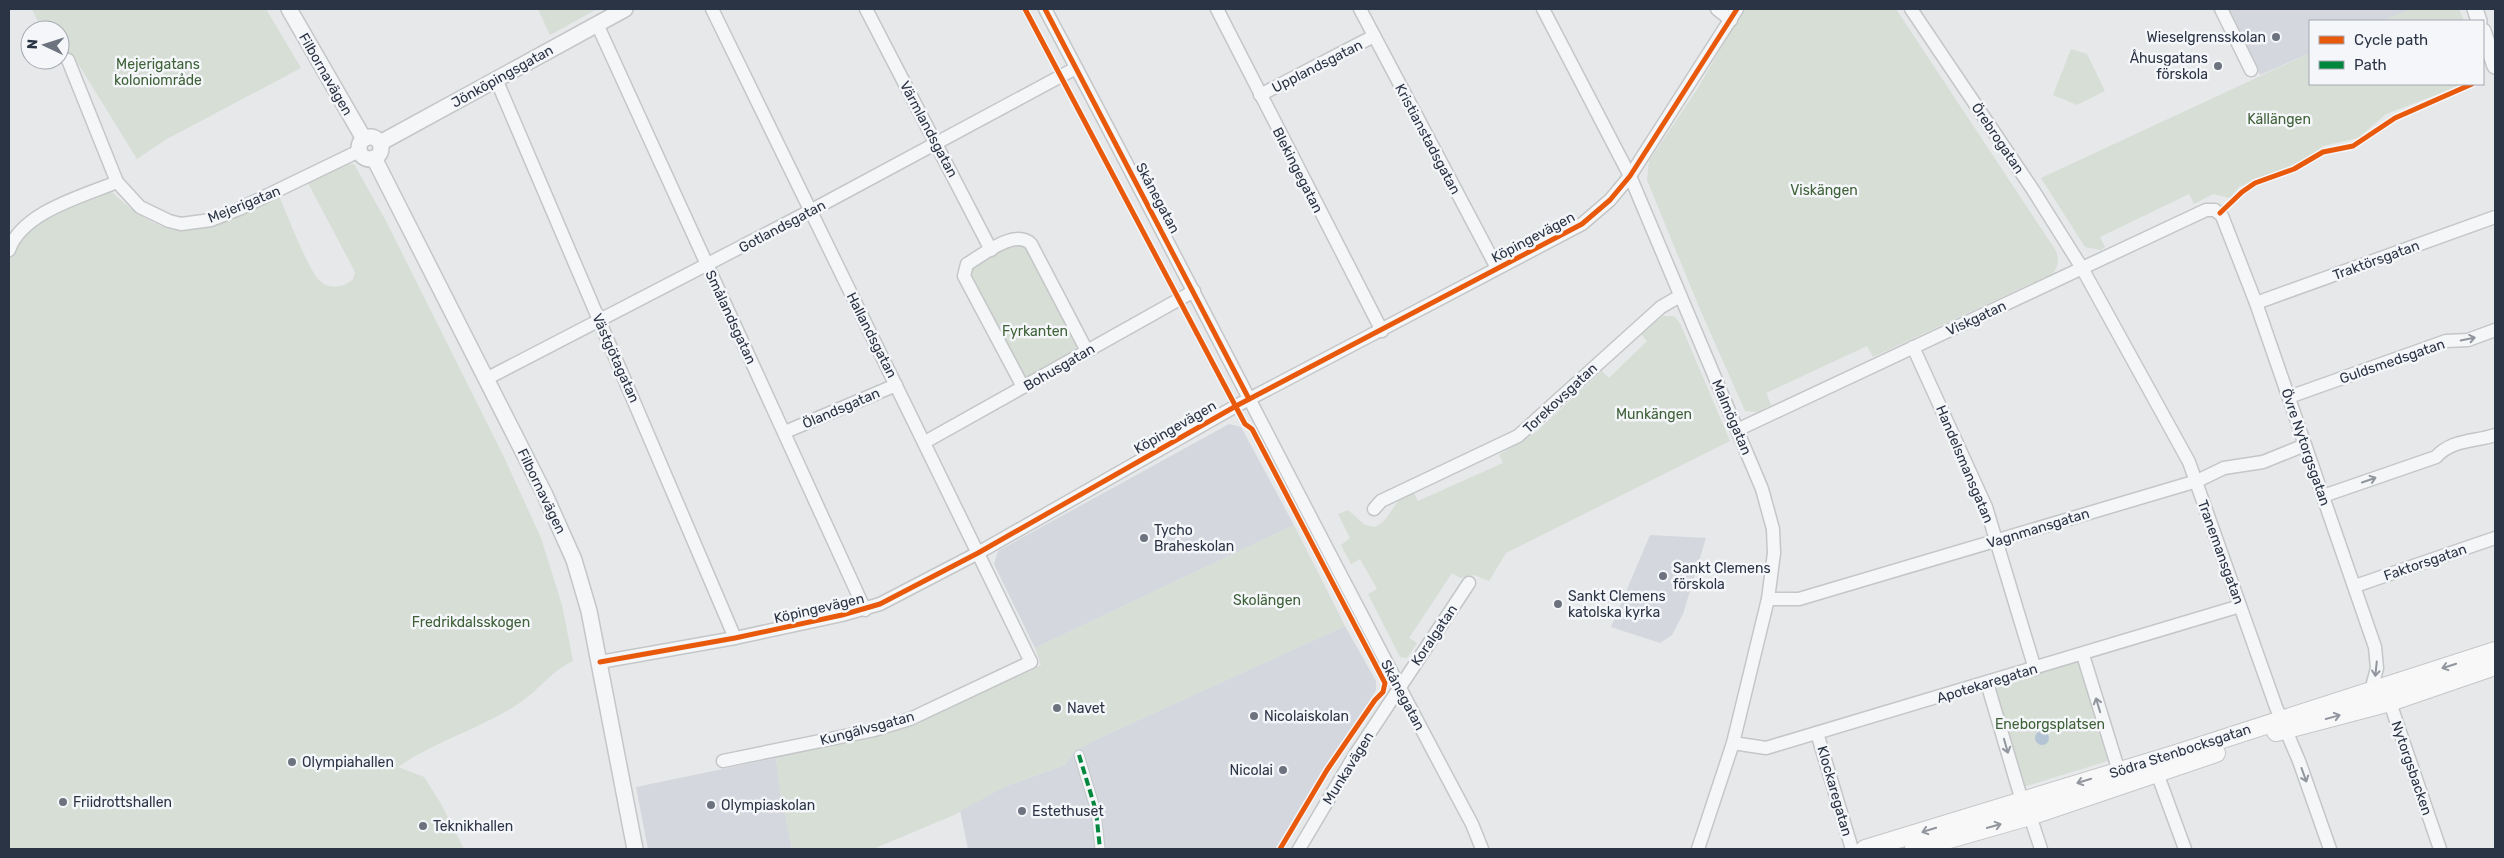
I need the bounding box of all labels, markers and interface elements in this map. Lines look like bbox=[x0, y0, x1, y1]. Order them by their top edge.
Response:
north arrow bbox=[20, 20, 70, 70]
legend bbox=[2309, 20, 2484, 85]
place label: Wieselgrensskolan bbox=[2146, 29, 2266, 46]
street label: Filbornavägen bbox=[295, 30, 356, 119]
marker: Wieselgrensskolan bbox=[2270, 31, 2282, 43]
text: Cycle path bbox=[2354, 31, 2428, 49]
street label: Upplandsgatan bbox=[1269, 36, 1365, 97]
text: N bbox=[24, 39, 41, 50]
street label: Jönköpingsgatan bbox=[448, 41, 556, 111]
place label: Åhusgatans förskola bbox=[2130, 49, 2208, 83]
park label: Mejerigatans koloniområde bbox=[114, 56, 202, 89]
text: Path bbox=[2354, 56, 2387, 74]
marker: Åhusgatans förskola bbox=[2212, 60, 2224, 72]
street label: Värmlandsgatan bbox=[896, 78, 961, 180]
street label: Kristianstadsgatan bbox=[1391, 81, 1464, 197]
street label: Örebrogatan bbox=[1968, 100, 2027, 177]
park label: Källängen bbox=[2247, 111, 2311, 128]
street label: Blekingegatan bbox=[1269, 125, 1326, 216]
street label: Skånegatan bbox=[1132, 160, 1183, 236]
street label: Mejerigatan bbox=[205, 182, 283, 227]
park label: Viskängen bbox=[1790, 182, 1858, 199]
street label: Gotlandsgatan bbox=[736, 196, 829, 256]
street label: Köpingevägen bbox=[1489, 208, 1578, 267]
street label: Traktörsgatan bbox=[2331, 237, 2422, 284]
street label: Smålandsgatan bbox=[701, 268, 760, 367]
street label: Hallandsgatan bbox=[843, 290, 900, 381]
street label: Viskgatan bbox=[1944, 297, 2009, 340]
street label: Västgötagatan bbox=[588, 311, 643, 405]
park label: Fyrkanten bbox=[1002, 323, 1068, 340]
one-way arrow bbox=[2459, 333, 2475, 343]
street label: Guldsmedsgatan bbox=[2337, 335, 2447, 387]
street label: Bohusgatan bbox=[1021, 340, 1098, 395]
street label: Torekovsgatan bbox=[1520, 360, 1601, 437]
street label: Malmögatan bbox=[1708, 377, 1755, 458]
street label: Ölandsgatan bbox=[800, 385, 882, 432]
street label: Övre Nytorgsgatan bbox=[2277, 386, 2334, 508]
street label: Köpingevägen bbox=[1131, 397, 1219, 458]
street label: Handelsmansgatan bbox=[1932, 403, 1997, 526]
park label: Munkängen bbox=[1616, 406, 1692, 423]
street label: Filbornavägen bbox=[514, 446, 569, 537]
one-way arrow bbox=[2361, 475, 2376, 484]
street label: Tranemansgatan bbox=[2194, 498, 2247, 607]
street label: Vagnmansgatan bbox=[1985, 505, 2092, 552]
place label: Tycho Braheskolan bbox=[1154, 522, 1234, 555]
marker: Tycho Braheskolan bbox=[1138, 532, 1150, 544]
street label: Faktorsgatan bbox=[2382, 540, 2469, 585]
place label: Sankt Clemens förskola bbox=[1673, 560, 1771, 593]
marker: Sankt Clemens förskola bbox=[1657, 570, 1669, 582]
place label: Sankt Clemens katolska kyrka bbox=[1568, 588, 1666, 621]
street label: Köpingevägen bbox=[772, 590, 866, 627]
park label: Skolängen bbox=[1233, 592, 1301, 609]
marker: Sankt Clemens katolska kyrka bbox=[1552, 598, 1564, 610]
street label: Koralgatan bbox=[1408, 601, 1461, 669]
park label: Fredrikdalsskogen bbox=[412, 614, 530, 631]
street label: Skånegatan bbox=[1377, 657, 1428, 733]
street label: Apotekaregatan bbox=[1935, 660, 2040, 707]
one-way arrow bbox=[2371, 661, 2381, 677]
one-way arrow bbox=[2442, 662, 2457, 671]
one-way arrow bbox=[2093, 698, 2103, 714]
place label: Navet bbox=[1067, 700, 1106, 717]
marker: Navet bbox=[1051, 702, 1063, 714]
street label: Kungälvsgatan bbox=[818, 708, 916, 749]
place label: Nicolaiskolan bbox=[1264, 708, 1349, 725]
marker: Nicolaiskolan bbox=[1248, 710, 1260, 722]
one-way arrow bbox=[2325, 712, 2341, 721]
park label: Eneborgsplatsen bbox=[1995, 716, 2105, 733]
street label: Nytorgsbacken bbox=[2387, 719, 2436, 818]
street label: Södra Stenbocksgatan bbox=[2107, 721, 2253, 782]
street label: Munkavägen bbox=[1319, 729, 1378, 808]
one-way arrow bbox=[2001, 738, 2011, 754]
street label: Klockaregatan bbox=[1814, 744, 1856, 838]
place label: Olympiahallen bbox=[302, 754, 394, 771]
marker: Olympiahallen bbox=[286, 756, 298, 768]
place label: Nicolai bbox=[1230, 762, 1273, 779]
marker: Nicolai bbox=[1277, 764, 1289, 776]
one-way arrow bbox=[2300, 766, 2309, 782]
one-way arrow bbox=[2076, 777, 2092, 787]
place label: Friidrottshallen bbox=[73, 794, 172, 811]
marker: Friidrottshallen bbox=[57, 796, 69, 808]
place label: Olympiaskolan bbox=[721, 797, 815, 814]
marker: Olympiaskolan bbox=[705, 799, 717, 811]
place label: Estethuset bbox=[1032, 803, 1104, 820]
marker: Estethuset bbox=[1016, 805, 1028, 817]
place label: Teknikhallen bbox=[433, 818, 513, 835]
marker: Teknikhallen bbox=[417, 820, 429, 832]
one-way arrow bbox=[1986, 821, 2002, 831]
one-way arrow bbox=[1921, 825, 1937, 835]

